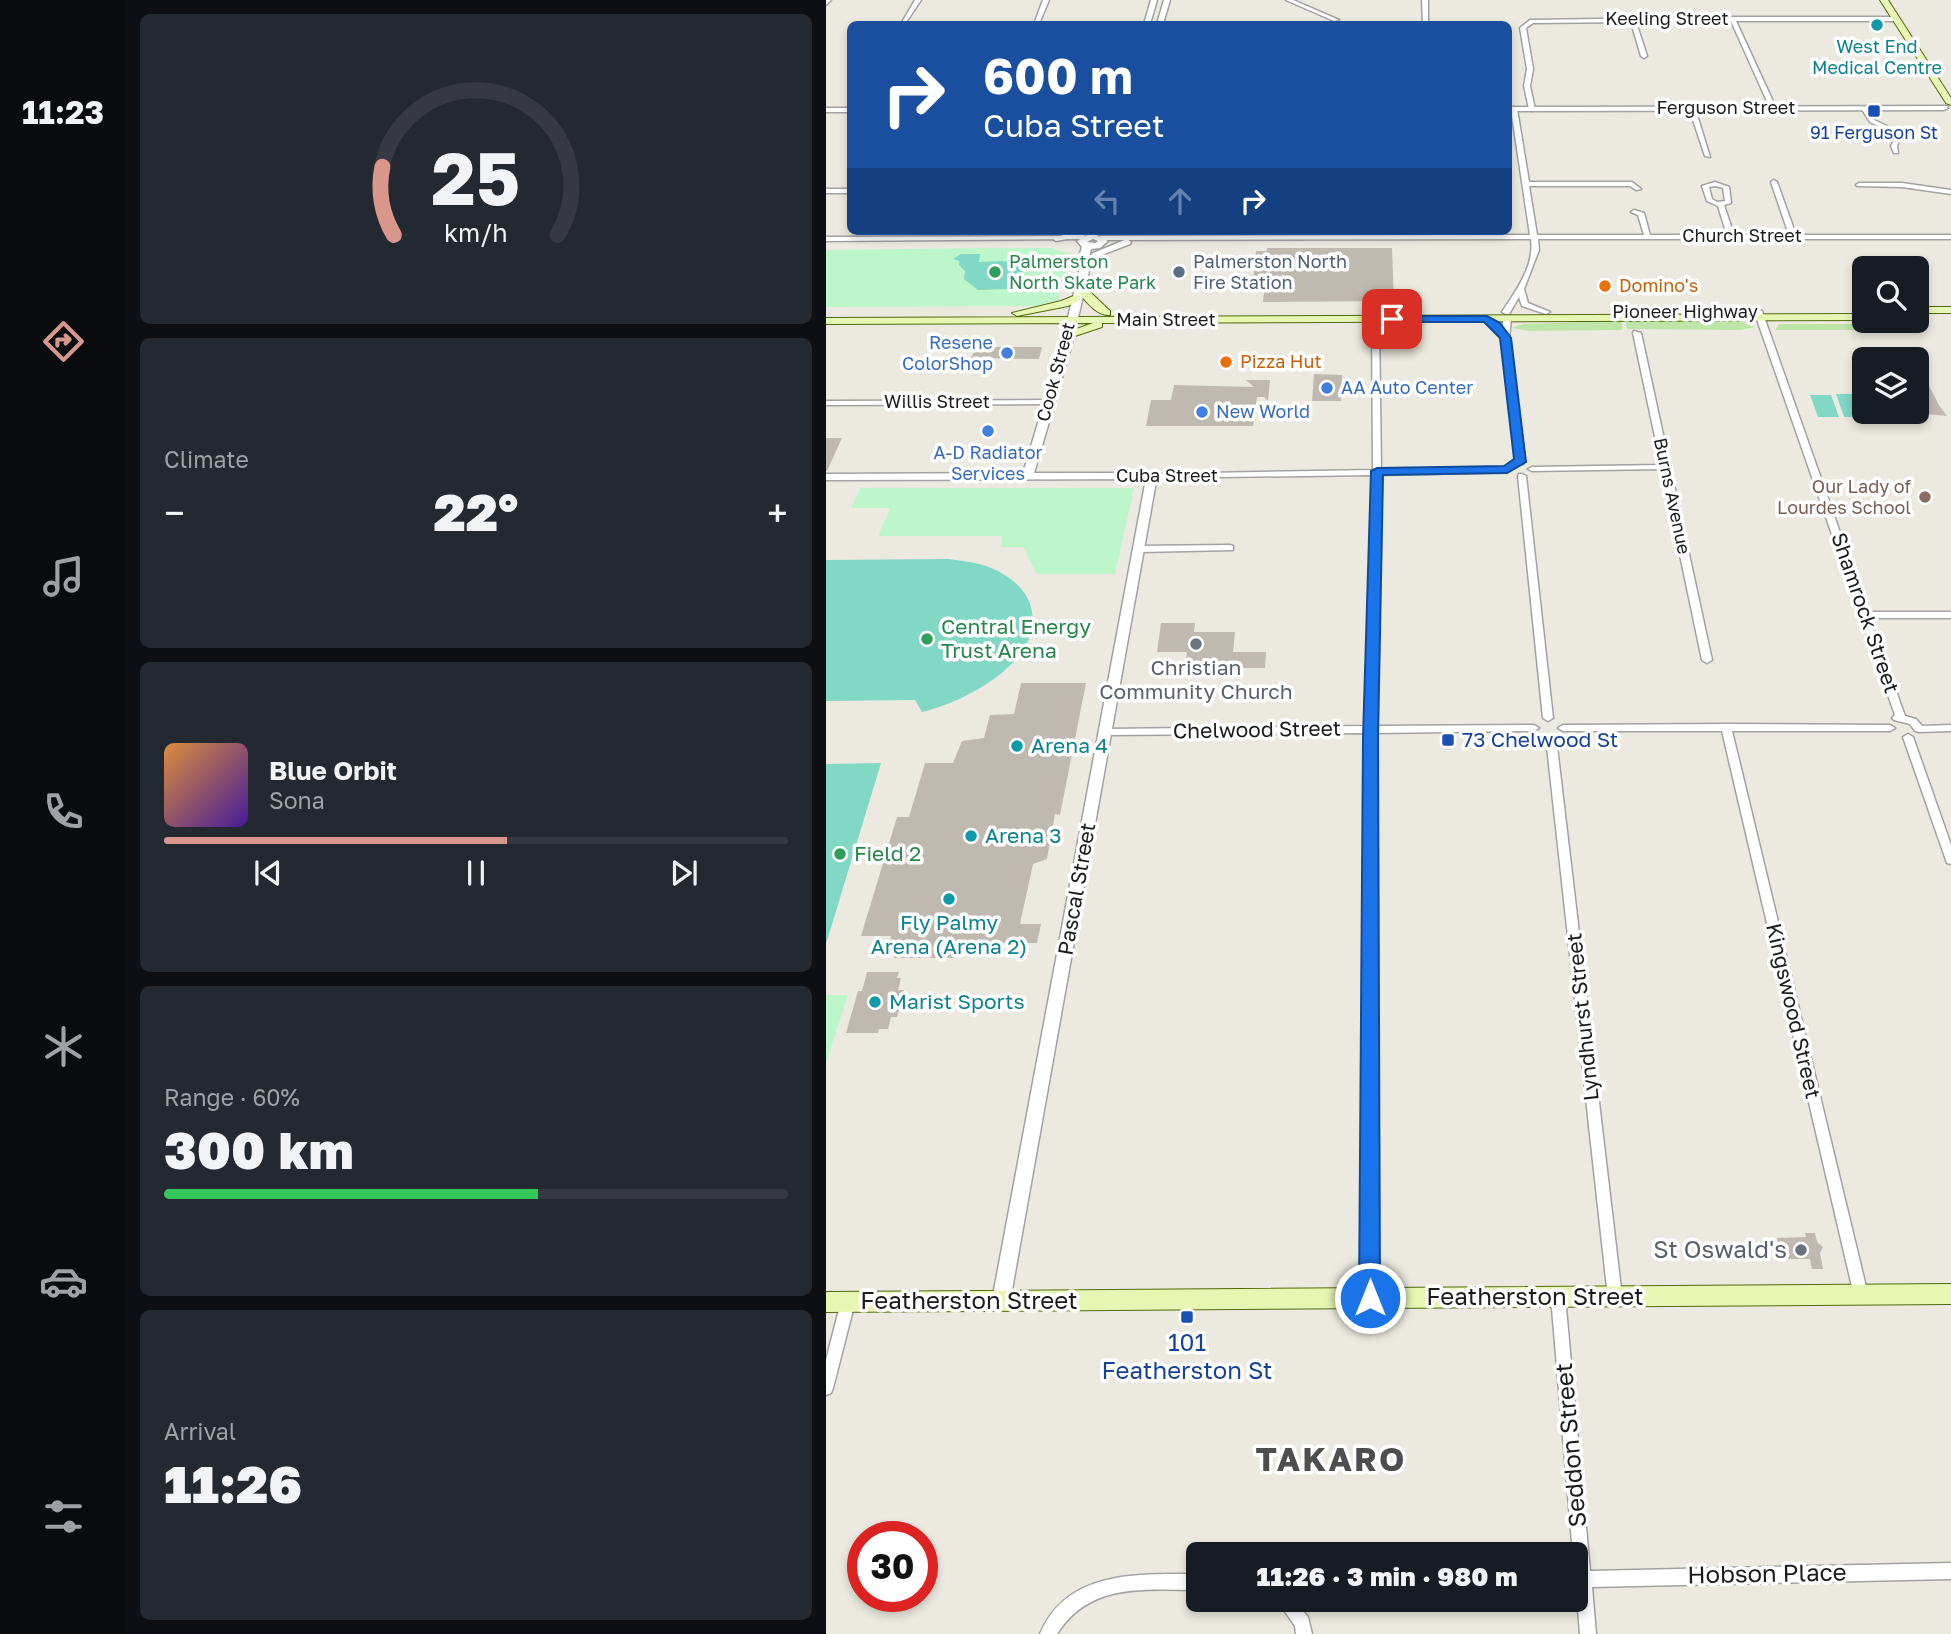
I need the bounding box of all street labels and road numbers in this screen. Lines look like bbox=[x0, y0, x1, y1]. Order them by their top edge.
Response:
street label: Keeling Street bbox=[1605, 7, 1729, 29]
street label: Ferguson Street bbox=[1657, 96, 1795, 118]
street label: Church Street bbox=[1682, 224, 1802, 246]
street label: Pioneer Highway bbox=[1612, 300, 1758, 322]
street label: Main Street bbox=[1116, 308, 1216, 330]
street label: Cook Street bbox=[1031, 320, 1079, 424]
street label: Willis Street bbox=[884, 390, 990, 412]
street label: Burns Avenue bbox=[1650, 435, 1696, 556]
street label: Cuba Street bbox=[1116, 464, 1218, 486]
street label: Shamrock Street bbox=[1826, 529, 1906, 696]
street label: Chelwood Street bbox=[1173, 715, 1341, 743]
street label: Pascal Street bbox=[1052, 821, 1100, 957]
street label: Kingswood Street bbox=[1761, 920, 1827, 1101]
street label: Lyndhurst Street bbox=[1560, 932, 1604, 1102]
street label: Featherston Street bbox=[1426, 1281, 1644, 1310]
street label: Featherston Street bbox=[860, 1285, 1078, 1314]
street label: Seddon Street bbox=[1548, 1362, 1591, 1529]
street label: Hobson Place bbox=[1687, 1557, 1847, 1588]

